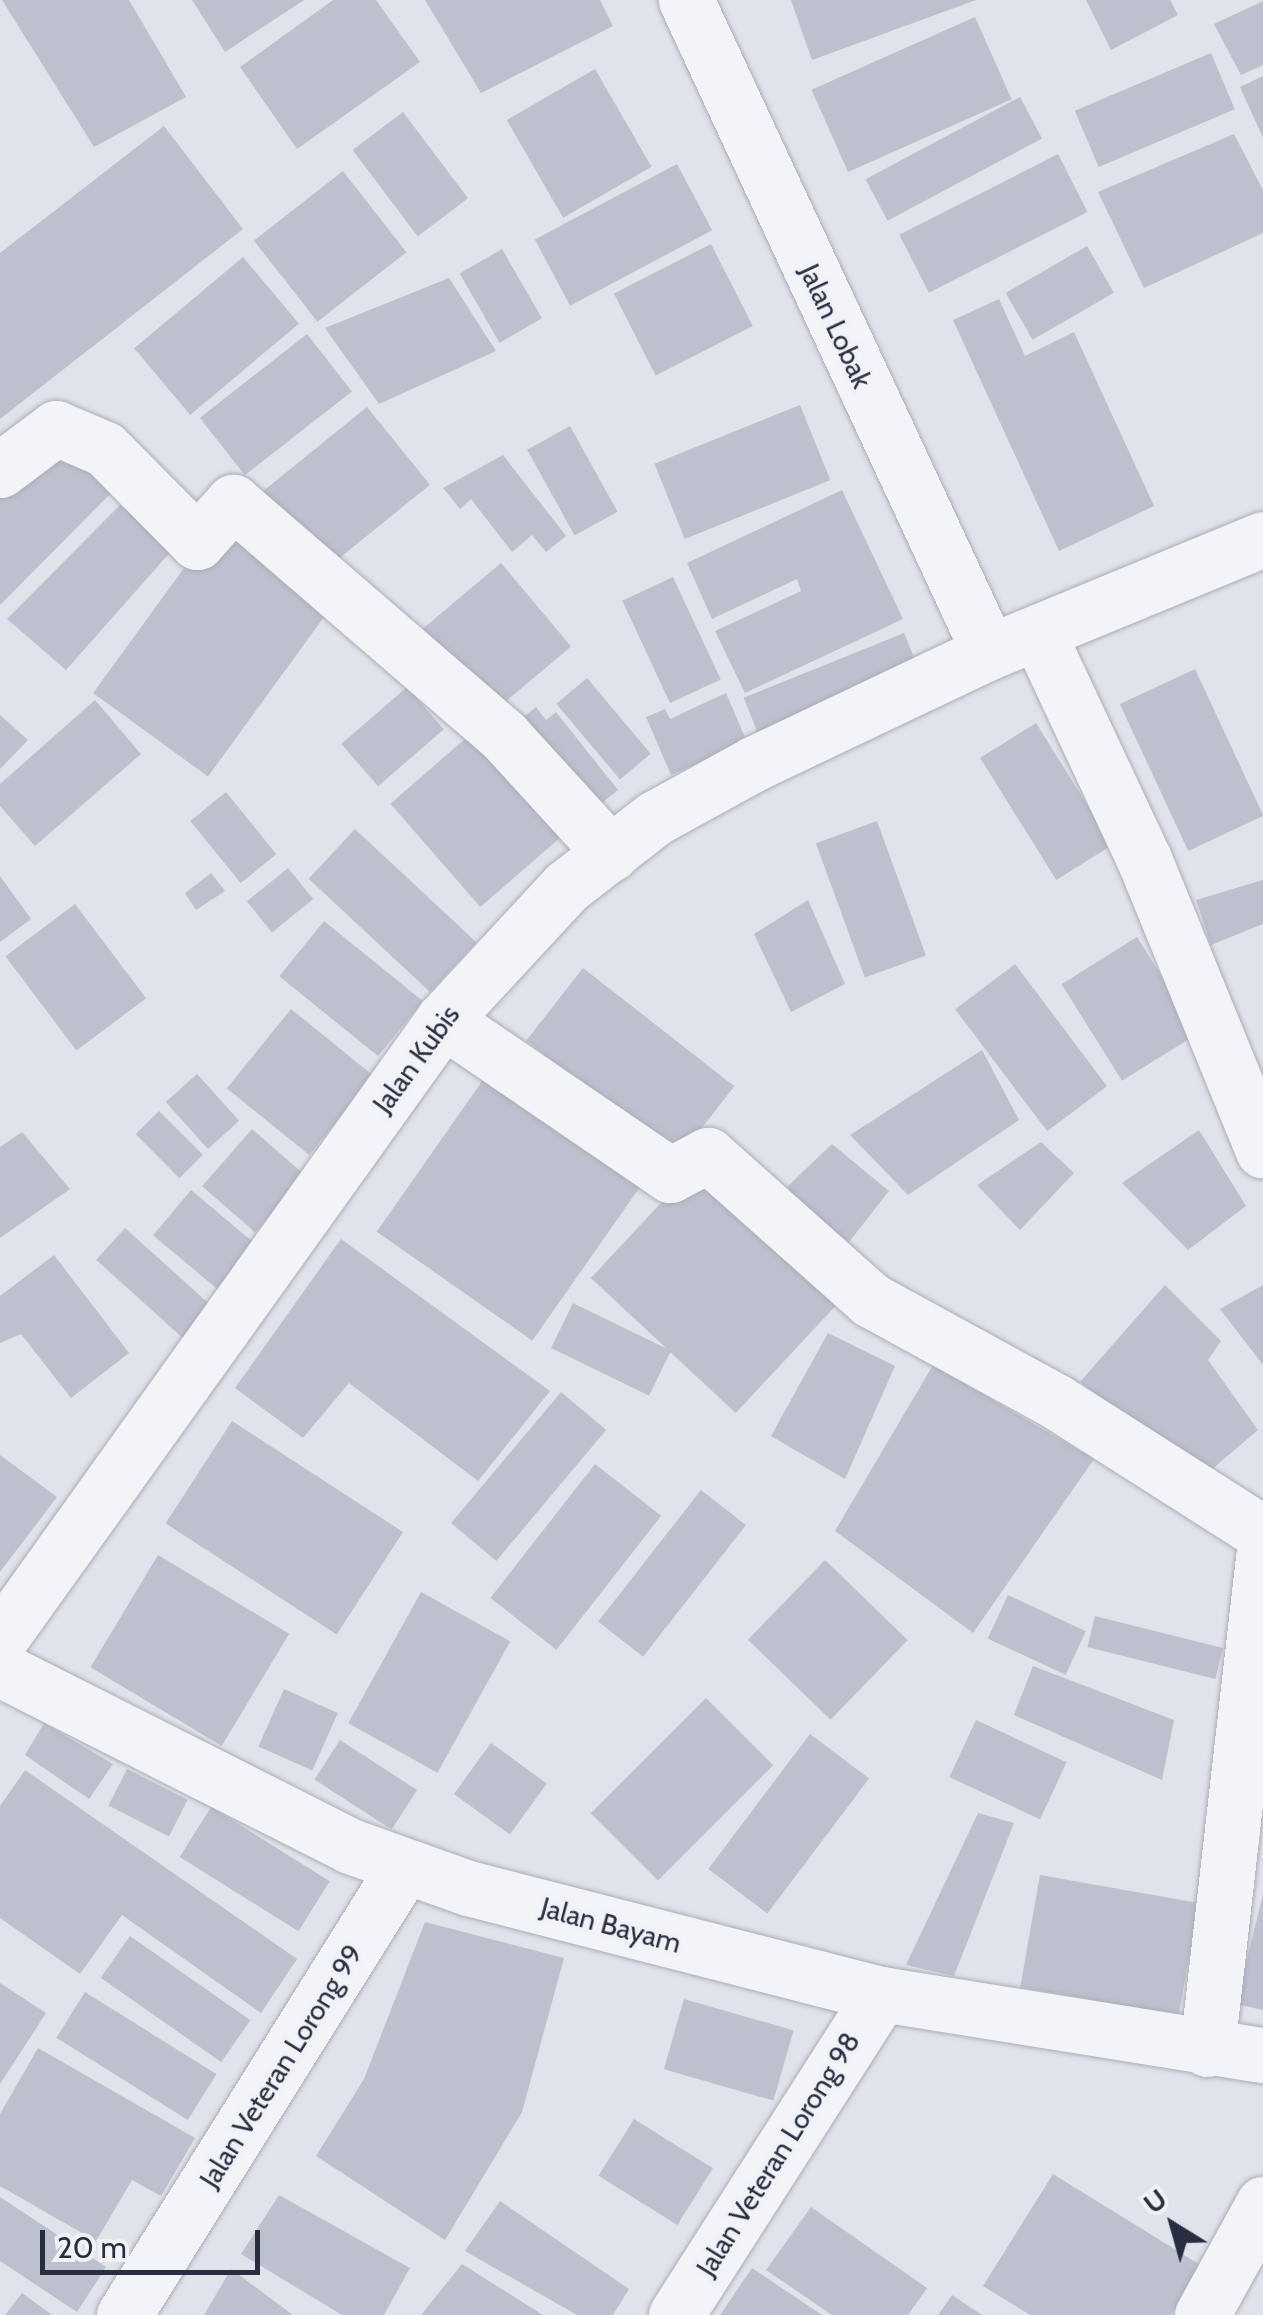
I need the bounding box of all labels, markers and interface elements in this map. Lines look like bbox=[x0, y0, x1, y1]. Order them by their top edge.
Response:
street label: Jalan Lobak bbox=[793, 259, 879, 393]
street label: Jalan Kubis bbox=[366, 998, 466, 1120]
street label: Jalan Bayam bbox=[537, 1890, 685, 1960]
street label: Jalan Veteran Lorong 99 bbox=[192, 1938, 370, 2194]
street label: Jalan Veteran Lorong 98 bbox=[689, 2026, 867, 2282]
north arrow bbox=[1123, 2175, 1223, 2275]
text: U bbox=[1137, 2181, 1173, 2221]
scale bar bbox=[45, 2210, 265, 2272]
text: 20 m bbox=[57, 2229, 127, 2266]

